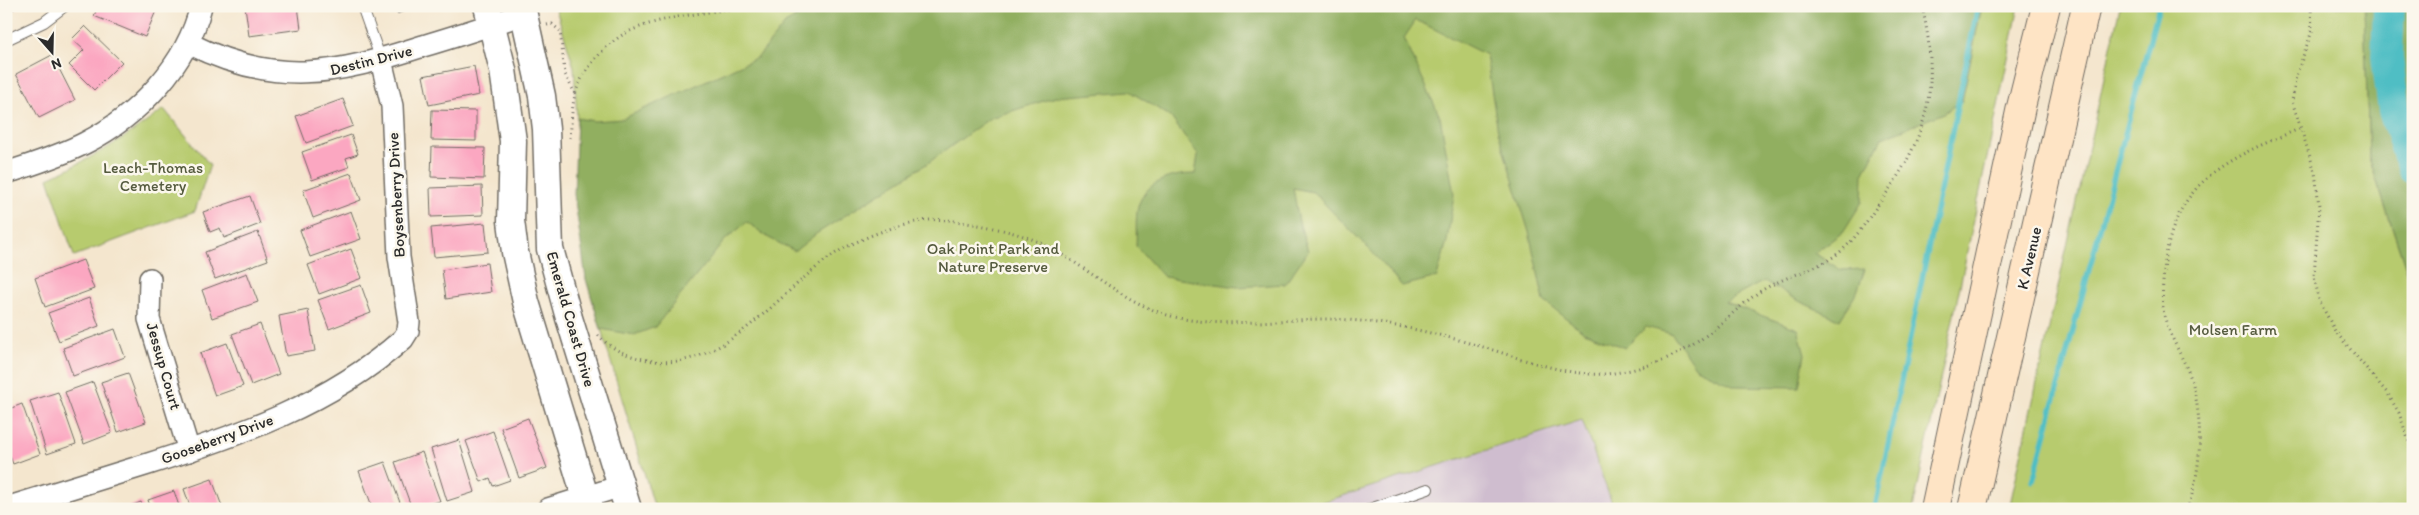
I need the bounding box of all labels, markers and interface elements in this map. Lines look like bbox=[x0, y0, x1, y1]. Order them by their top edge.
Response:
north arrow bbox=[28, 28, 78, 78]
street label: Destin Drive bbox=[328, 41, 414, 79]
text: N bbox=[49, 54, 64, 73]
street label: Boysenberry Drive bbox=[383, 132, 409, 258]
park label: Leach-Thomas Cemetery bbox=[103, 158, 203, 195]
street label: K Avenue bbox=[2013, 224, 2046, 291]
park label: Oak Point Park and Nature Preserve bbox=[927, 239, 1059, 276]
street label: Emerald Coast Drive bbox=[543, 249, 600, 389]
street label: Jessup Court bbox=[142, 320, 186, 412]
park label: Molsen Farm bbox=[2189, 320, 2277, 339]
street label: Gooseberry Drive bbox=[158, 410, 276, 468]

